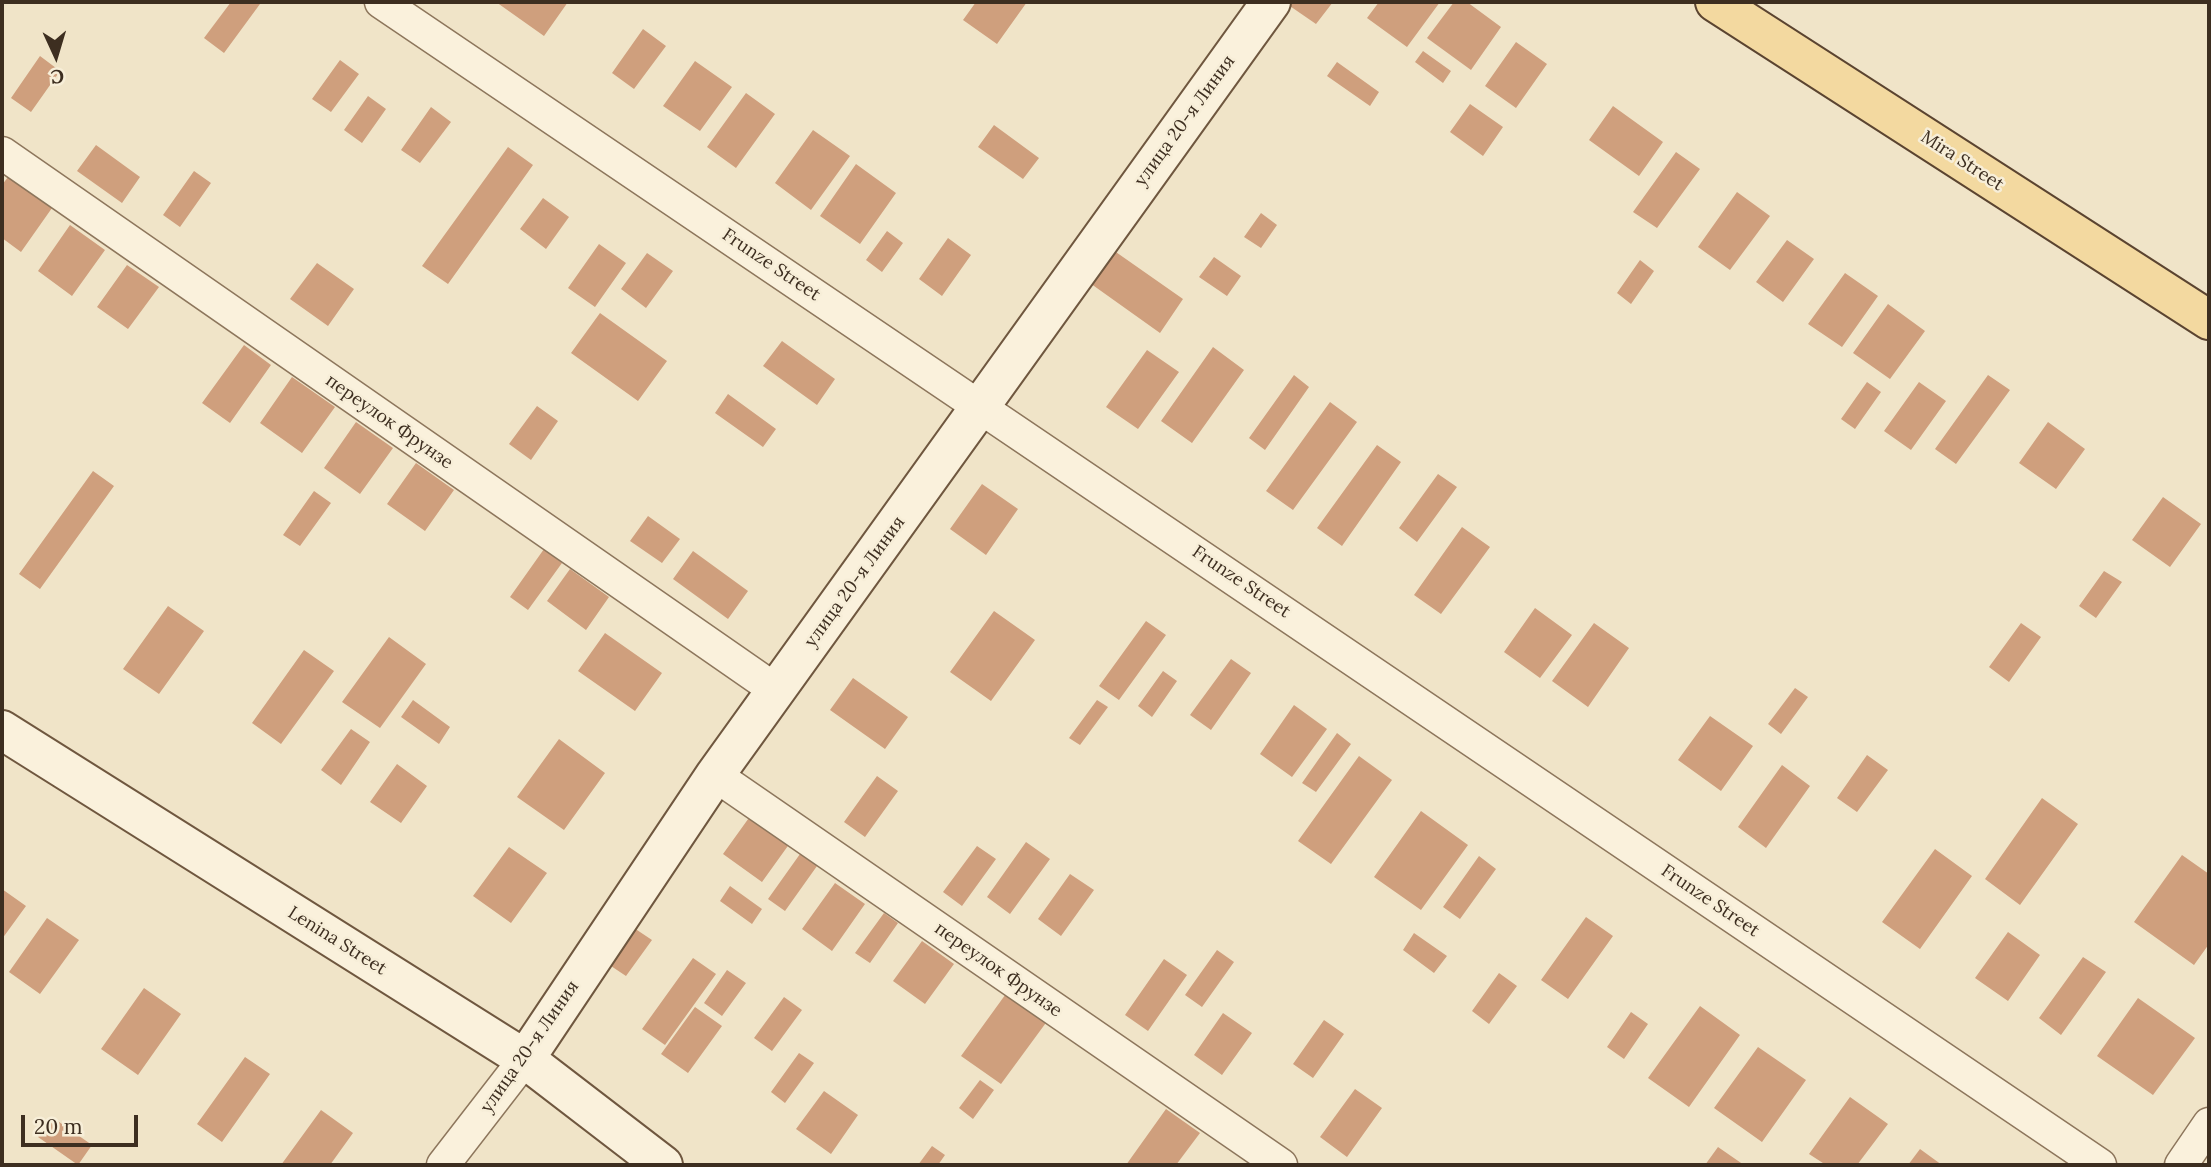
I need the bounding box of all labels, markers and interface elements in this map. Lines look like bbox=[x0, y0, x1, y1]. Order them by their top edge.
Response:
north arrow bbox=[21, 21, 91, 91]
street label: улица 20-я Линия bbox=[1130, 51, 1240, 191]
text: С bbox=[50, 65, 65, 89]
street label: Mira Street bbox=[1917, 126, 2007, 196]
street label: Frunze Street bbox=[718, 224, 824, 306]
street label: переулок Фрунзе bbox=[321, 370, 457, 474]
street label: улица 20-я Линия bbox=[800, 512, 910, 652]
street label: Frunze Street bbox=[1188, 541, 1294, 623]
street label: Frunze Street bbox=[1657, 860, 1763, 942]
street label: Lenina Street bbox=[284, 902, 390, 980]
street label: переулок Фрунзе bbox=[930, 918, 1066, 1022]
street label: улица 20-я Линия bbox=[476, 977, 584, 1117]
scale bar bbox=[24, 1100, 142, 1144]
text: 20 m bbox=[34, 1113, 83, 1140]

